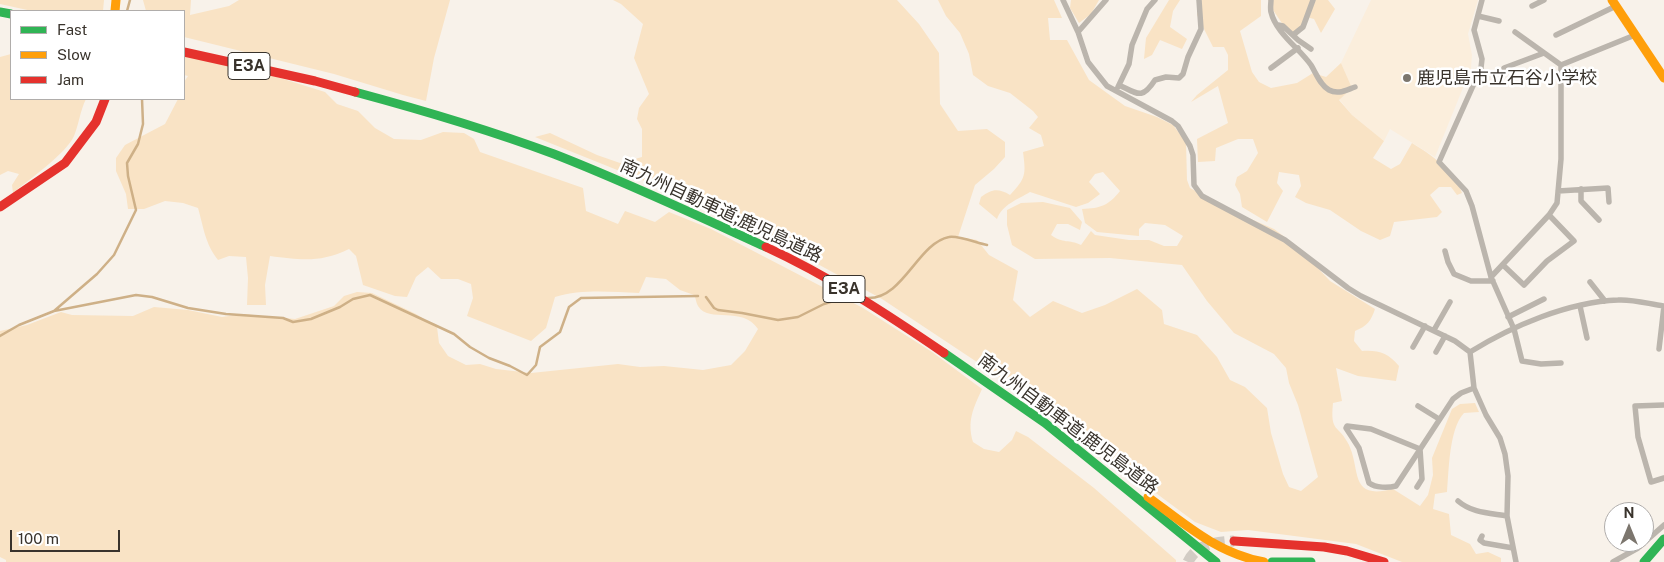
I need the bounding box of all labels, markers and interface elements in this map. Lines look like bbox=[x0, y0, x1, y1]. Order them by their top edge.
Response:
legend bbox=[10, 10, 185, 100]
text: Fast bbox=[57, 21, 87, 38]
text: Slow bbox=[57, 46, 91, 63]
road number: E3A bbox=[228, 52, 270, 80]
place label: 鹿児島市立石谷小学校 bbox=[1417, 67, 1597, 89]
text: Jam bbox=[57, 71, 84, 88]
marker: 鹿児島市立石谷小学校 bbox=[1401, 72, 1413, 84]
street label: 南九州自動車道;鹿児島道路 bbox=[617, 155, 825, 267]
road number: E3A bbox=[823, 276, 865, 302]
street label: 南九州自動車道;鹿児島道路 bbox=[974, 349, 1162, 499]
north arrow bbox=[1604, 502, 1654, 552]
text: N bbox=[1624, 505, 1634, 521]
scale bar bbox=[12, 520, 122, 552]
text: 100 m bbox=[18, 530, 59, 547]

